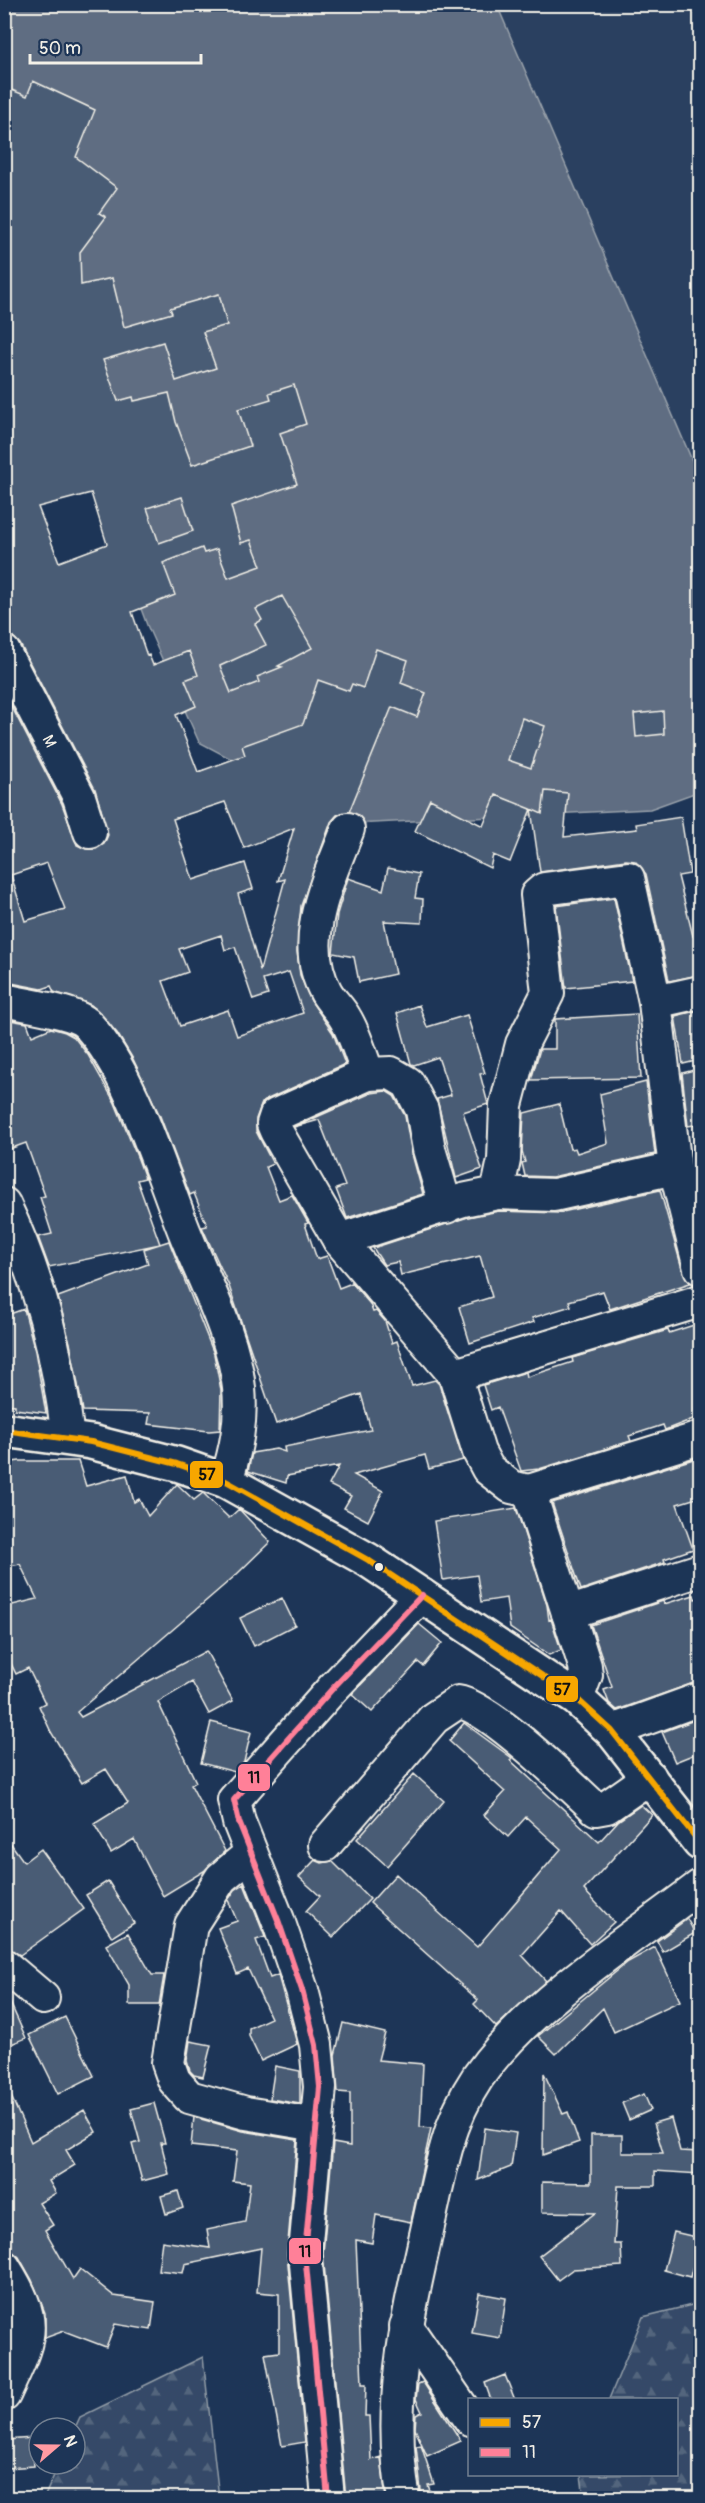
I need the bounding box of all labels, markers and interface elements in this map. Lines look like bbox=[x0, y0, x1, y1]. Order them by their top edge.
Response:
scale bar bbox=[30, 27, 201, 65]
text: 50 m bbox=[39, 37, 81, 60]
street label: M bbox=[38, 732, 61, 751]
line badge: 57 bbox=[189, 1460, 224, 1489]
text: 57 bbox=[198, 1465, 216, 1485]
unlabelled marker bbox=[373, 1561, 385, 1573]
line badge: 57 bbox=[545, 1675, 579, 1703]
text: 57 bbox=[553, 1680, 571, 1700]
line badge: 11 bbox=[237, 1763, 271, 1792]
text: 11 bbox=[248, 1768, 260, 1788]
line badge: 11 bbox=[288, 2237, 322, 2265]
text: 11 bbox=[299, 2242, 311, 2262]
legend bbox=[468, 2398, 678, 2476]
text: 57 bbox=[522, 2411, 542, 2434]
north arrow bbox=[27, 2416, 87, 2476]
text: N bbox=[59, 2433, 81, 2450]
text: 11 bbox=[522, 2441, 536, 2464]

